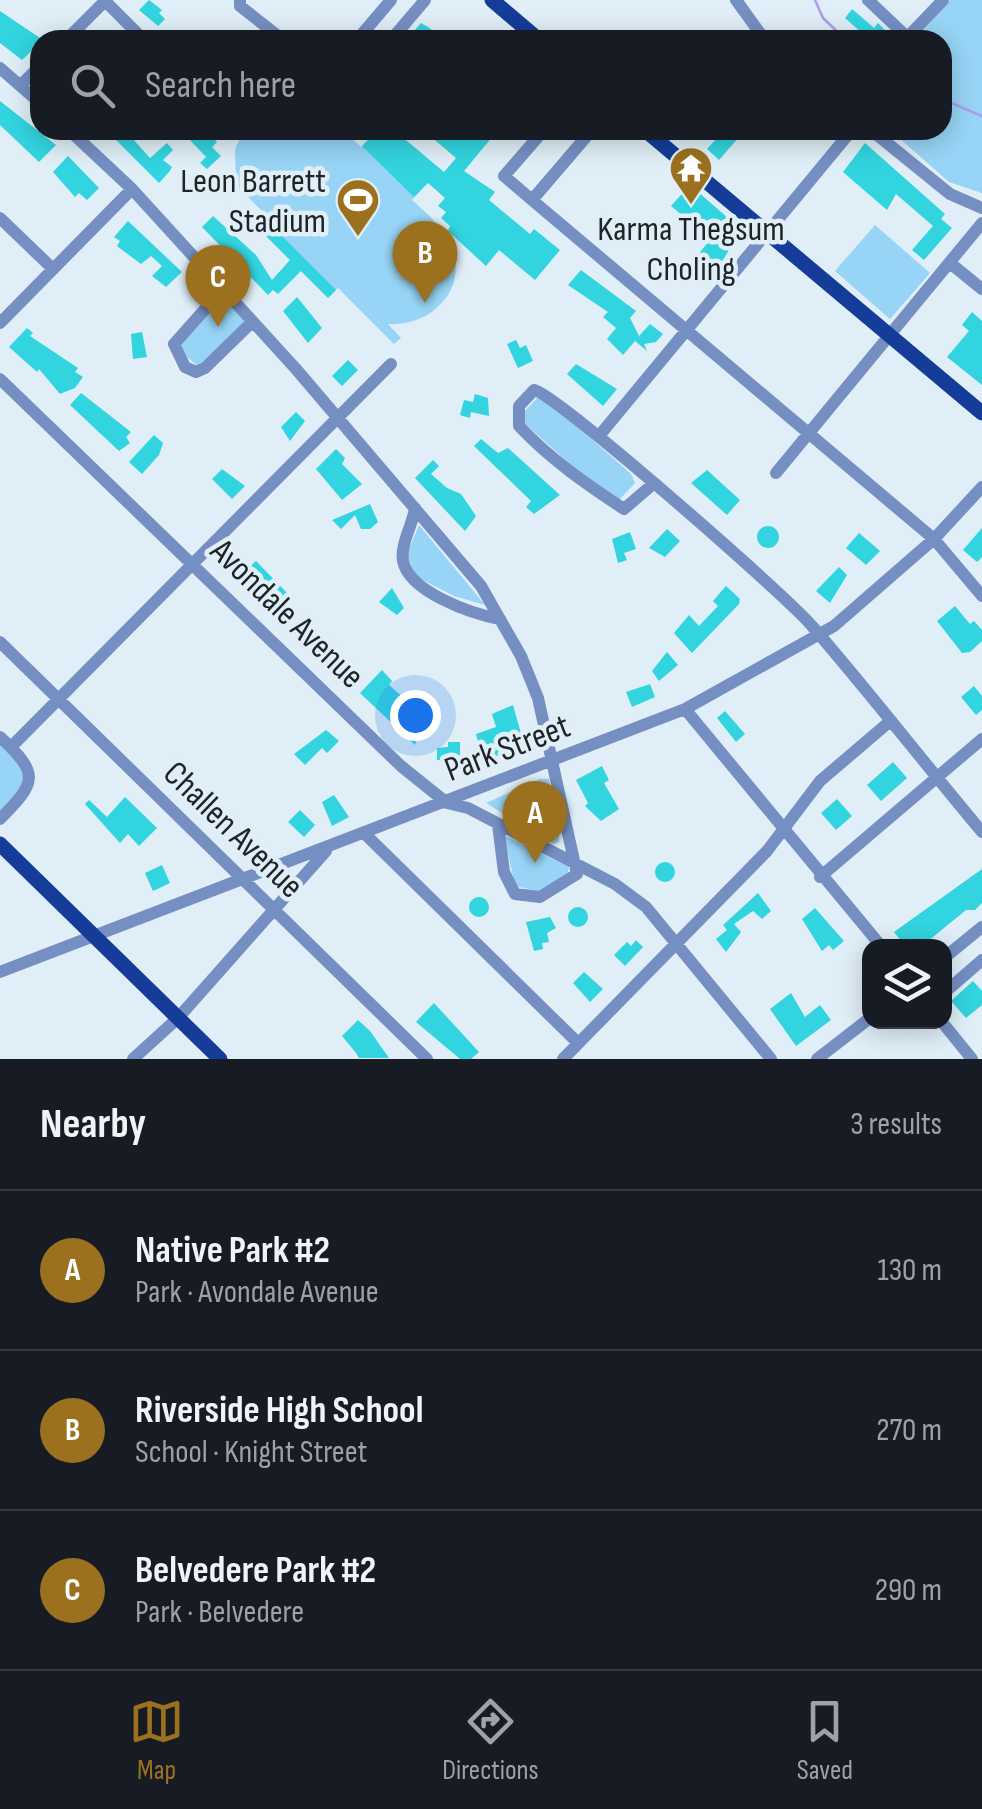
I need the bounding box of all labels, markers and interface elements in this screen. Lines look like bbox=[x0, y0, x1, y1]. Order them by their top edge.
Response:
search box bbox=[30, 30, 952, 140]
icon: search bbox=[65, 58, 120, 113]
text: Search here bbox=[145, 63, 296, 108]
temple icon: Karma Thegsum Choling bbox=[668, 145, 714, 206]
place label: Leon Barrett Stadium bbox=[180, 160, 326, 243]
sports icon: Leon Barrett Stadium bbox=[335, 177, 381, 238]
place label: Karma Thegsum Choling bbox=[597, 208, 785, 291]
pin: B bbox=[392, 220, 458, 303]
pin: C bbox=[186, 245, 250, 327]
street label: Avondale Avenue bbox=[200, 529, 373, 698]
your location bbox=[390, 690, 441, 741]
street label: Park Street bbox=[439, 705, 576, 792]
street label: Challen Avenue bbox=[154, 753, 312, 908]
pin: A bbox=[502, 780, 568, 863]
map controls bbox=[862, 939, 952, 1029]
button: layers bbox=[862, 939, 952, 1029]
text: Nearby bbox=[40, 1099, 146, 1150]
text: 3 results bbox=[850, 1105, 942, 1144]
text: Native Park #2 bbox=[135, 1228, 330, 1273]
text: A bbox=[65, 1251, 80, 1290]
text: 130 m bbox=[877, 1251, 942, 1290]
text: Park · Avondale Avenue bbox=[135, 1273, 379, 1312]
text: Riverside High School bbox=[135, 1388, 423, 1433]
text: B bbox=[65, 1411, 80, 1450]
text: 270 m bbox=[876, 1411, 942, 1450]
text: School · Knight Street bbox=[135, 1433, 367, 1472]
text: Belvedere Park #2 bbox=[135, 1548, 376, 1593]
text: C bbox=[64, 1571, 81, 1610]
text: 290 m bbox=[875, 1571, 942, 1610]
text: Park · Belvedere bbox=[135, 1593, 304, 1632]
tab: Map bbox=[129, 1694, 184, 1787]
tab: Directions bbox=[442, 1694, 539, 1787]
tab: Saved bbox=[797, 1694, 853, 1787]

